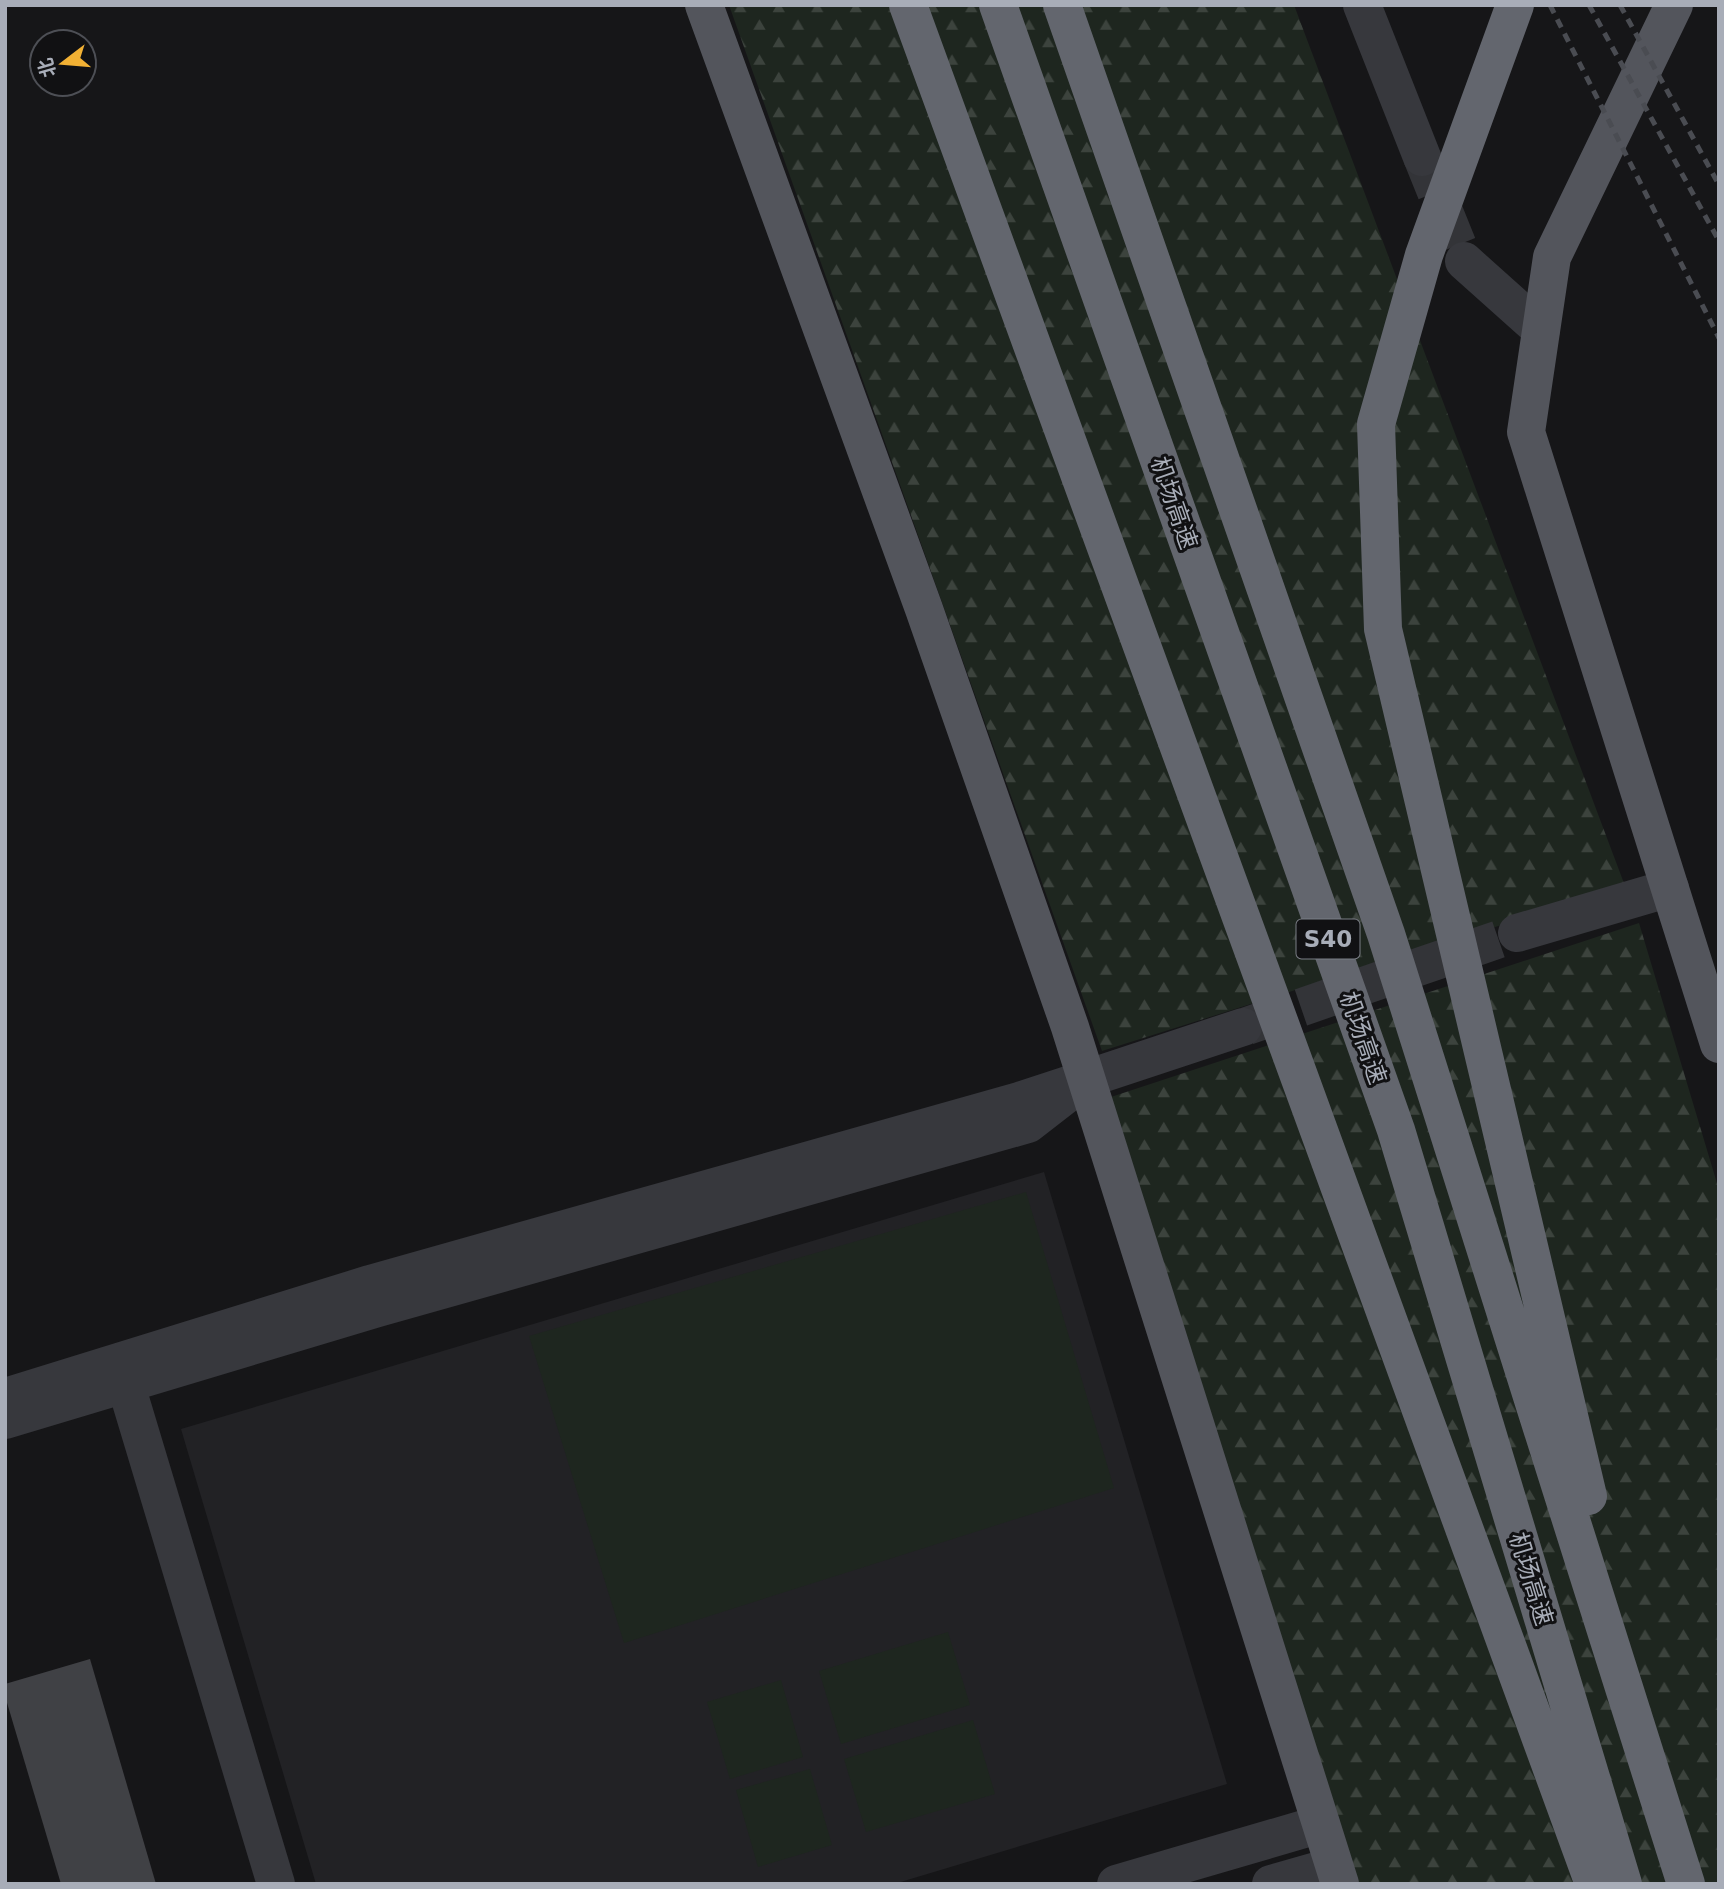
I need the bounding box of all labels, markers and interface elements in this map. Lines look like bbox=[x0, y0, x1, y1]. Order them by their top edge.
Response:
north arrow bbox=[28, 28, 98, 98]
text: 北 bbox=[33, 56, 60, 80]
street label: 机场高速 bbox=[1145, 453, 1203, 553]
road number: S40 bbox=[1296, 920, 1360, 958]
street label: 机场高速 bbox=[1334, 988, 1392, 1088]
street label: 机场高速 bbox=[1504, 1529, 1558, 1629]

